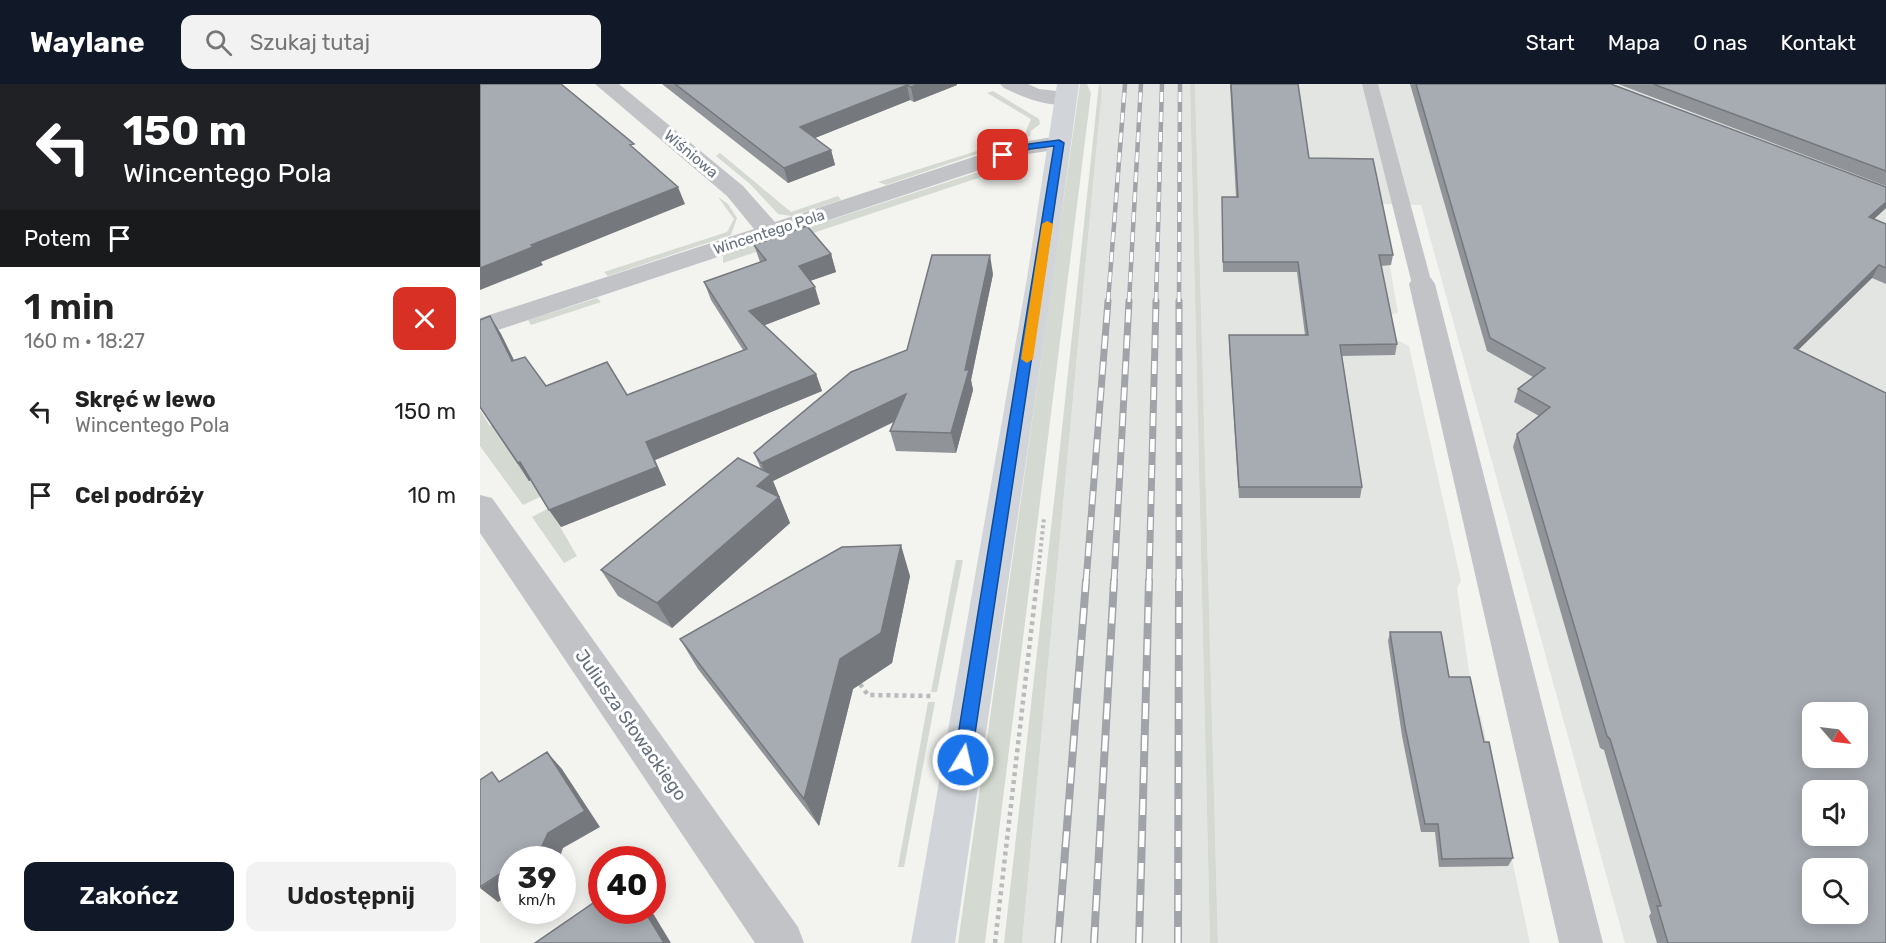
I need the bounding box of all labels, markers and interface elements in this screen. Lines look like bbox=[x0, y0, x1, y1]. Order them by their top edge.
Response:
search box bbox=[181, 15, 601, 69]
text: Waylane bbox=[30, 26, 145, 59]
icon: search bbox=[202, 26, 235, 59]
text: Szukaj tutaj bbox=[250, 29, 370, 56]
text: Start bbox=[1526, 30, 1575, 55]
text: Mapa bbox=[1608, 30, 1660, 55]
text: O nas bbox=[1693, 30, 1748, 55]
text: Kontakt bbox=[1781, 30, 1856, 55]
text: 150 m bbox=[123, 106, 247, 156]
icon: left bbox=[24, 108, 102, 186]
street label: Wiśniowa bbox=[661, 126, 721, 182]
pin bbox=[977, 129, 1028, 180]
icon: arrive bbox=[986, 138, 1019, 171]
text: Wincentego Pola bbox=[123, 157, 332, 189]
street label: Wincentego Pola bbox=[711, 206, 827, 258]
icon: arrive bbox=[103, 222, 136, 255]
text: Potem bbox=[24, 225, 91, 252]
text: 1 min bbox=[24, 285, 115, 328]
button: close bbox=[393, 287, 456, 350]
text: 160 m · 18:27 bbox=[24, 329, 145, 353]
text: Skręć w lewo bbox=[75, 386, 216, 413]
icon: left bbox=[24, 395, 57, 428]
text: 150 m bbox=[395, 398, 456, 425]
text: Wincentego Pola bbox=[75, 413, 230, 437]
icon: arrive bbox=[24, 479, 57, 512]
text: Cel podróży bbox=[75, 482, 204, 509]
text: 10 m bbox=[408, 482, 456, 509]
street label: Juliusza Słowackiego bbox=[571, 645, 691, 805]
north arrow bbox=[1802, 702, 1868, 768]
map controls bbox=[1802, 702, 1868, 924]
position arrow bbox=[931, 728, 995, 792]
button: sound bbox=[1802, 780, 1868, 846]
speed limit sign: 40 bbox=[588, 846, 666, 924]
button: search bbox=[1802, 858, 1868, 924]
text: 39 bbox=[518, 860, 557, 896]
button: Zakończ bbox=[24, 862, 234, 931]
button: Udostępnij bbox=[246, 862, 456, 931]
text: km/h bbox=[518, 891, 556, 909]

